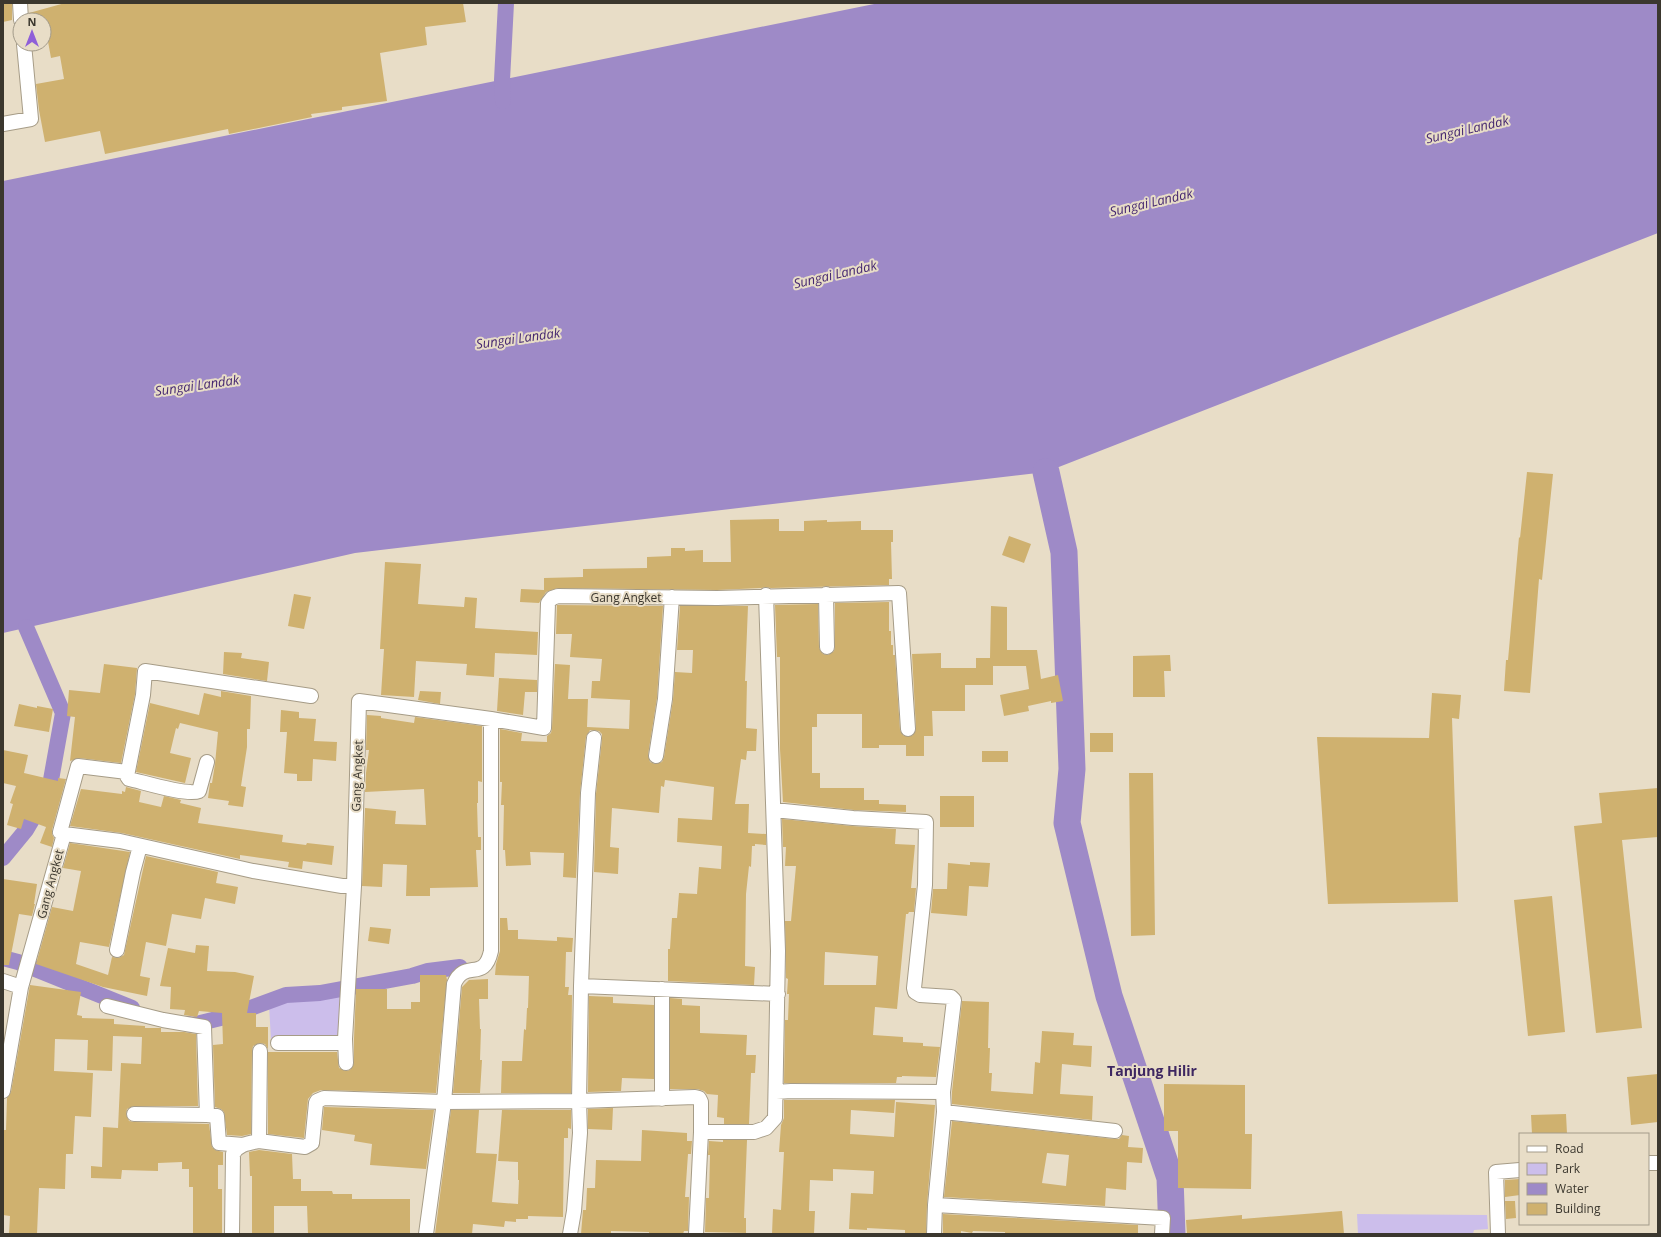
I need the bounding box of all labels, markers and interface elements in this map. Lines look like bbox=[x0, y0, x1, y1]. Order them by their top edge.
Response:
north arrow bbox=[12, 12, 52, 52]
text: N bbox=[28, 14, 36, 29]
water label: Sungai Landak bbox=[1424, 111, 1511, 147]
water label: Sungai Landak bbox=[1108, 184, 1195, 220]
water label: Sungai Landak bbox=[792, 256, 879, 292]
water label: Sungai Landak bbox=[475, 323, 562, 353]
water label: Sungai Landak bbox=[154, 370, 241, 400]
street label: Gang Angket bbox=[590, 589, 662, 606]
street label: Gang Angket bbox=[347, 740, 367, 812]
street label: Gang Angket bbox=[33, 847, 67, 921]
district label: Tanjung Hilir bbox=[1107, 1061, 1198, 1080]
legend bbox=[1519, 1133, 1649, 1225]
text: Road bbox=[1555, 1140, 1584, 1157]
text: Park bbox=[1555, 1160, 1581, 1177]
text: Water bbox=[1555, 1180, 1589, 1197]
text: Building bbox=[1555, 1200, 1601, 1217]

